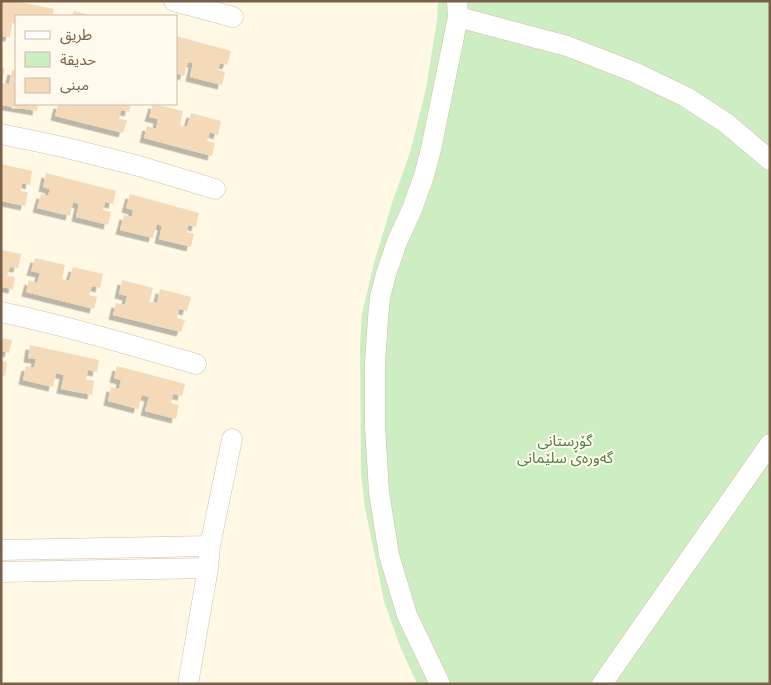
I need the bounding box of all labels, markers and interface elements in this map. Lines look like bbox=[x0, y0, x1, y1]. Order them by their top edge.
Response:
legend bbox=[15, 15, 178, 105]
text: طريق bbox=[60, 26, 92, 45]
text: حديقة bbox=[60, 51, 96, 69]
text: مبنى bbox=[60, 76, 89, 94]
park label: گۆڕستانی گەورەی سلێمانی bbox=[517, 432, 614, 467]

